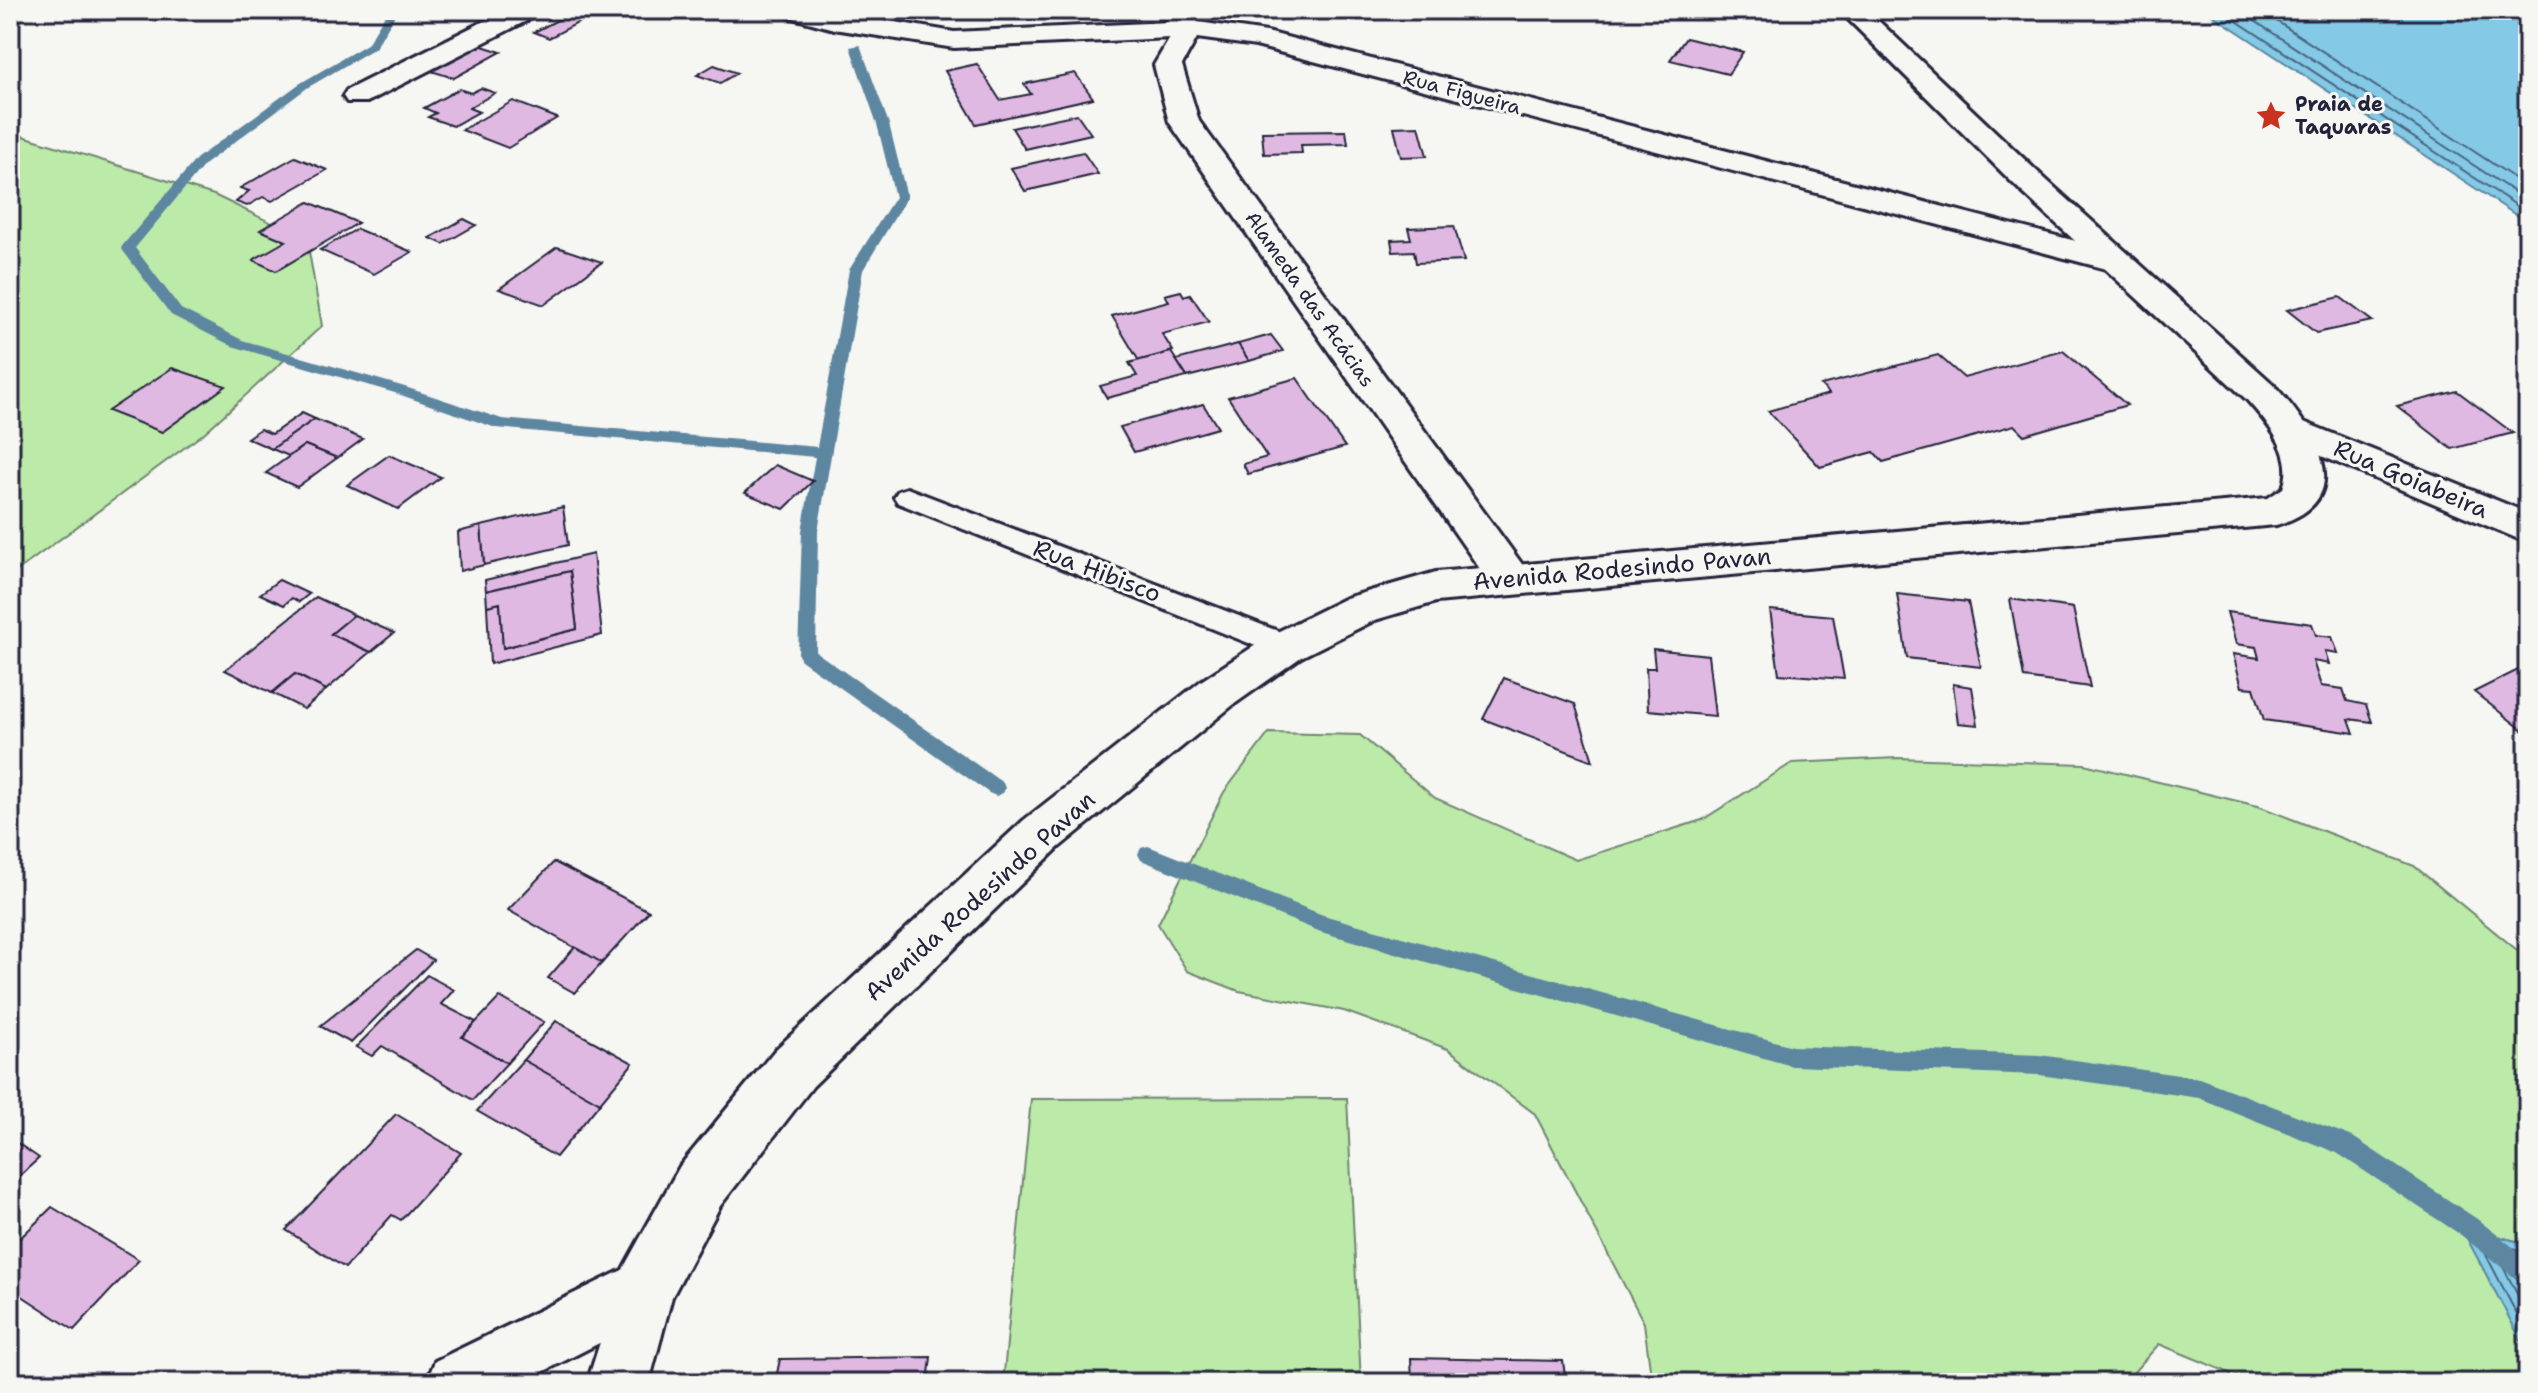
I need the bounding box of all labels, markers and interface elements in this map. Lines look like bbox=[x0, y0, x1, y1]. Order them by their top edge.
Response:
street label: Rua Figueira bbox=[1400, 64, 1524, 120]
place label: Praia de Taquaras bbox=[2295, 91, 2391, 140]
place icon: Praia de Taquaras bbox=[2254, 99, 2288, 133]
street label: Alameda das Acácias bbox=[1239, 206, 1381, 392]
street label: Rua Goiabeira bbox=[2329, 432, 2493, 526]
street label: Rua Hibisco bbox=[1029, 532, 1165, 610]
street label: Avenida Rodesindo Pavan bbox=[1471, 540, 1773, 598]
street label: Avenida Rodesindo Pavan bbox=[858, 784, 1102, 1008]

